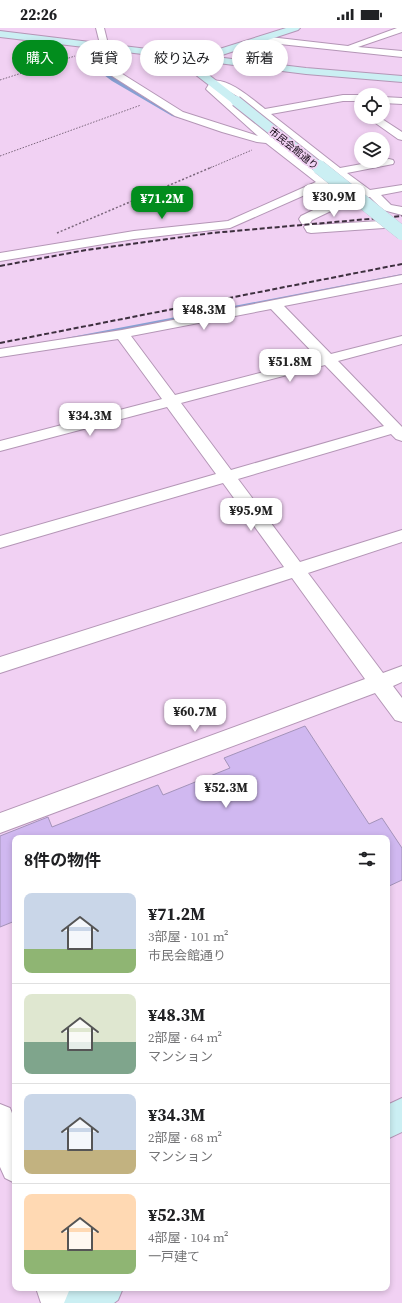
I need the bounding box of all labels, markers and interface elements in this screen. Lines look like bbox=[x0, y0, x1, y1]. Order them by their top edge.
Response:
text: 22:26 bbox=[20, 4, 57, 25]
chip: 購入 bbox=[12, 40, 68, 76]
chip: 賃貸 bbox=[76, 40, 132, 76]
chip: 絞り込み bbox=[140, 40, 224, 76]
chip: 新着 bbox=[232, 40, 288, 76]
map controls bbox=[354, 88, 390, 168]
button: locate bbox=[354, 88, 390, 124]
street label: 市民会館通り bbox=[266, 124, 321, 172]
button: layers bbox=[354, 132, 390, 168]
pin: ¥30.9M bbox=[301, 184, 367, 218]
pin: ¥71.2M bbox=[129, 186, 195, 220]
text: ¥30.9M bbox=[312, 188, 356, 205]
text: ¥71.2M bbox=[140, 190, 184, 207]
pin: ¥48.3M bbox=[171, 297, 237, 331]
text: ¥48.3M bbox=[182, 301, 226, 318]
pin: ¥51.8M bbox=[257, 349, 323, 383]
text: ¥51.8M bbox=[268, 353, 312, 370]
pin: ¥34.3M bbox=[57, 403, 123, 437]
text: ¥34.3M bbox=[68, 407, 112, 424]
pin: ¥95.9M bbox=[218, 498, 284, 532]
text: ¥95.9M bbox=[229, 502, 273, 519]
pin: ¥60.7M bbox=[162, 699, 228, 733]
text: ¥60.7M bbox=[173, 703, 217, 720]
pin: ¥52.3M bbox=[193, 775, 259, 809]
text: ¥52.3M bbox=[204, 779, 248, 796]
text: 8件の物件 bbox=[24, 848, 101, 872]
icon: filters bbox=[356, 848, 378, 870]
text: ¥71.2M bbox=[148, 902, 205, 926]
icon: home bbox=[56, 909, 104, 957]
text: 3部屋 · 101 m² bbox=[148, 928, 229, 945]
text: 市民会館通り bbox=[148, 947, 226, 964]
text: ¥48.3M bbox=[148, 1003, 205, 1027]
icon: home bbox=[56, 1010, 104, 1058]
text: 2部屋 · 64 m² bbox=[148, 1029, 222, 1046]
text: マンション bbox=[148, 1048, 213, 1065]
text: ¥34.3M bbox=[148, 1103, 205, 1127]
icon: home bbox=[56, 1110, 104, 1158]
text: 2部屋 · 68 m² bbox=[148, 1129, 222, 1146]
text: マンション bbox=[148, 1148, 213, 1165]
text: ¥52.3M bbox=[148, 1203, 205, 1227]
icon: home bbox=[56, 1210, 104, 1258]
text: 4部屋 · 104 m² bbox=[148, 1229, 229, 1246]
text: 一戸建て bbox=[148, 1248, 200, 1265]

